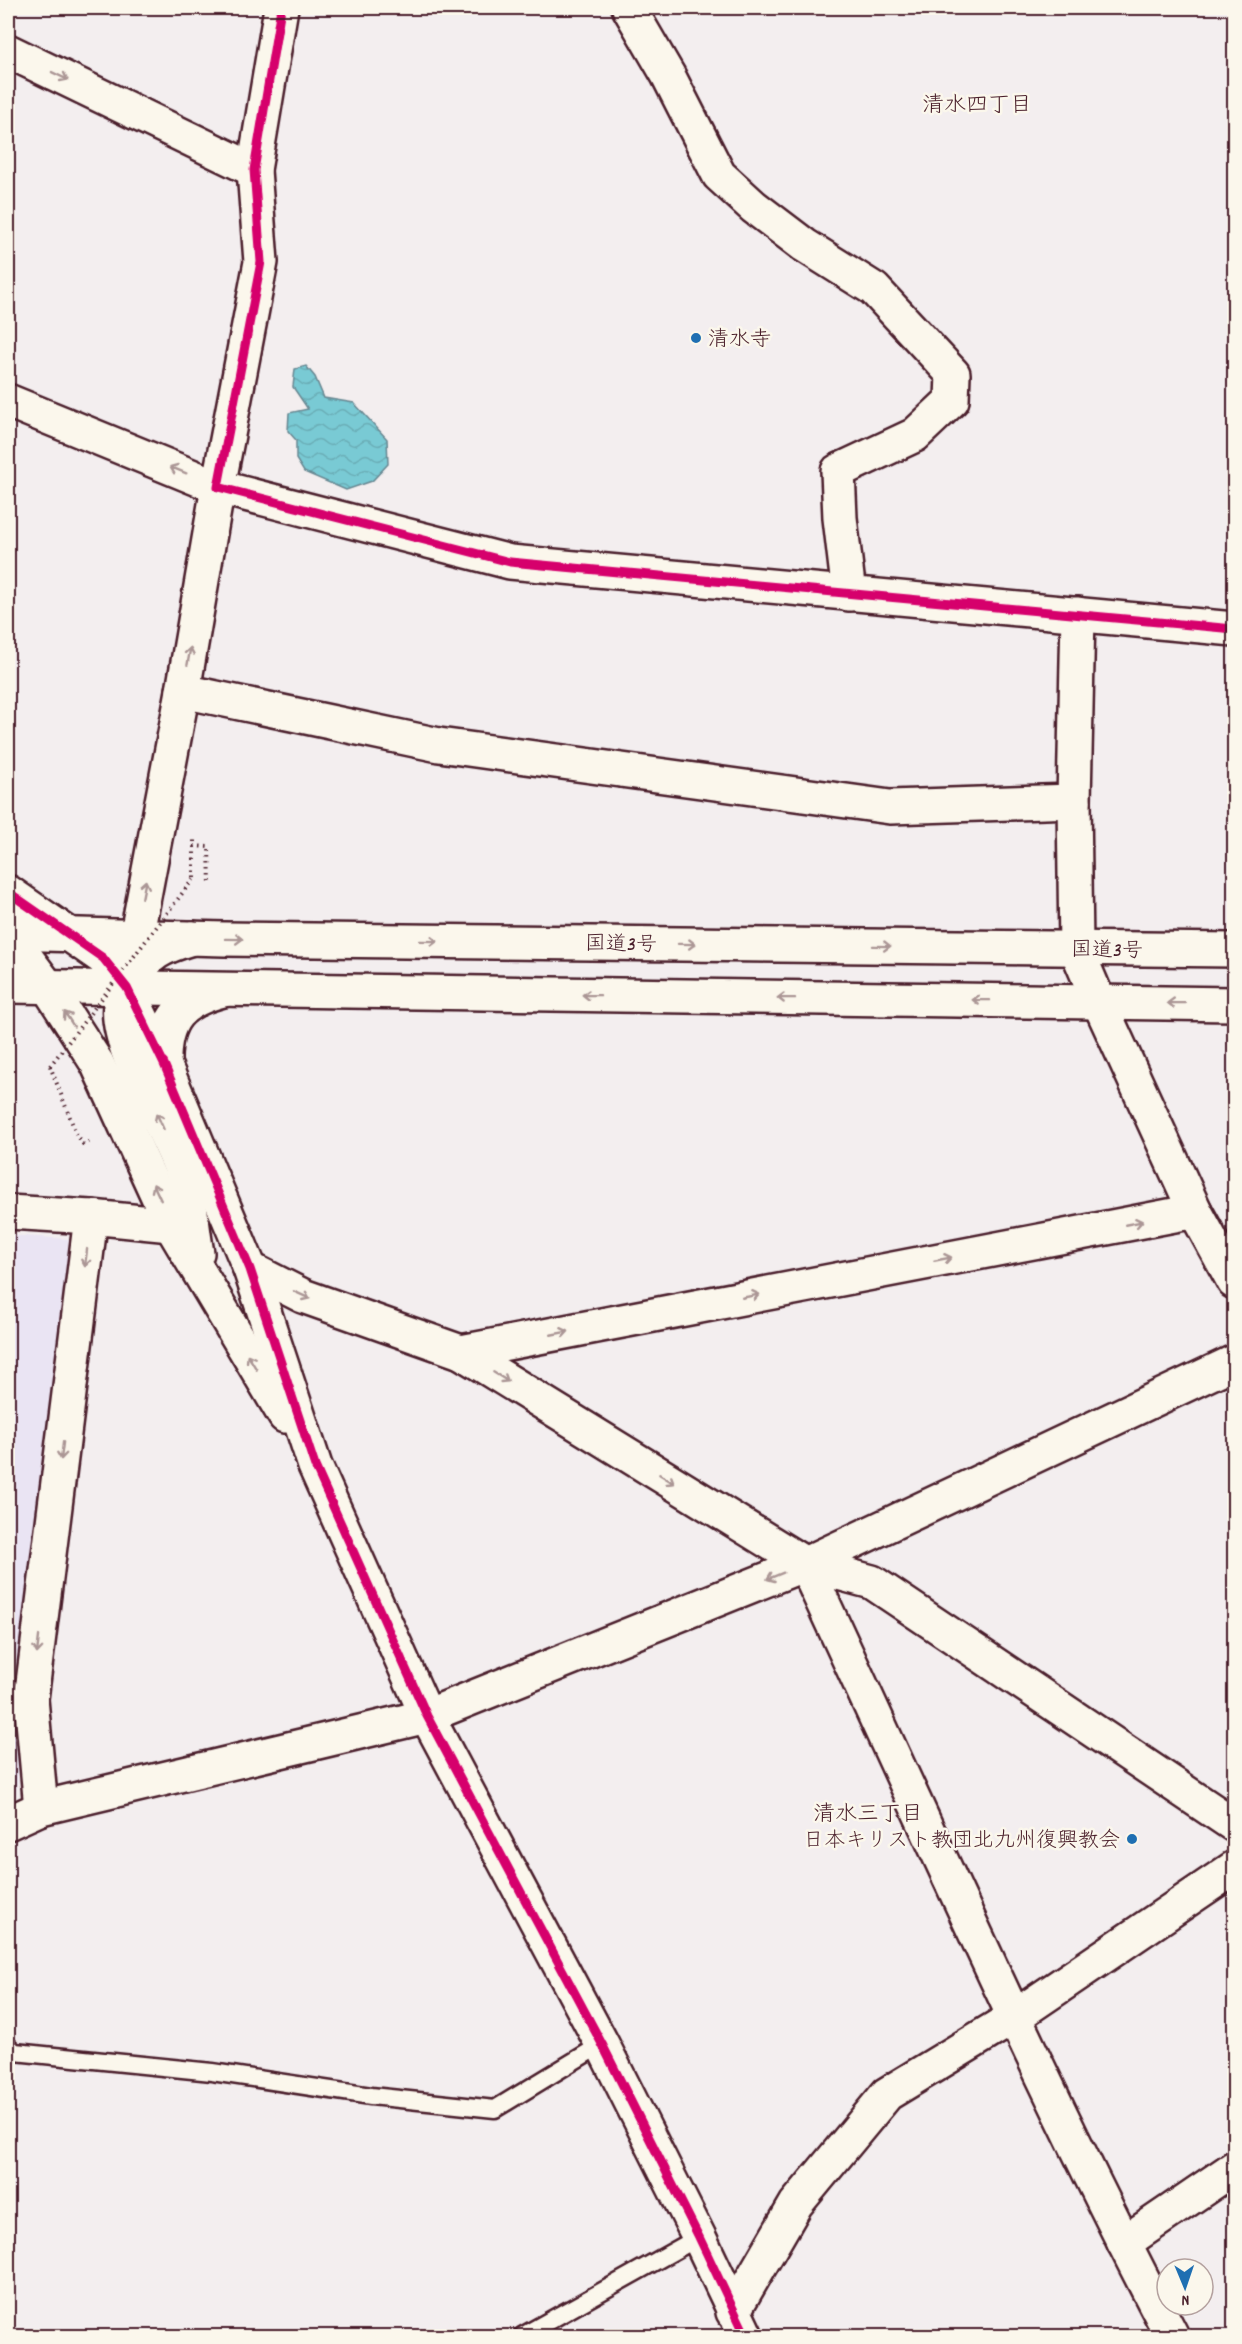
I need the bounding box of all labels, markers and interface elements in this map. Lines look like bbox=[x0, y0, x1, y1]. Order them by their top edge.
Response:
one-way arrow bbox=[51, 71, 69, 83]
district label: 清水四丁目 bbox=[922, 91, 1032, 122]
place label: 清水寺 bbox=[708, 326, 771, 356]
marker: 清水寺 bbox=[689, 331, 703, 345]
one-way arrow bbox=[169, 464, 187, 475]
one-way arrow bbox=[184, 647, 195, 666]
one-way arrow bbox=[139, 879, 150, 899]
street label: 国道3号 bbox=[585, 930, 657, 962]
one-way arrow bbox=[223, 933, 243, 945]
one-way arrow bbox=[418, 936, 438, 947]
street label: 国道3号 bbox=[1071, 936, 1143, 968]
one-way arrow bbox=[676, 938, 696, 950]
one-way arrow bbox=[871, 940, 891, 952]
one-way arrow bbox=[582, 989, 602, 1001]
one-way arrow bbox=[777, 992, 797, 1004]
one-way arrow bbox=[972, 995, 992, 1006]
one-way arrow bbox=[1167, 997, 1187, 1009]
one-way arrow bbox=[62, 1011, 74, 1028]
one-way arrow bbox=[153, 1113, 165, 1131]
one-way arrow bbox=[150, 1184, 162, 1202]
one-way arrow bbox=[1124, 1217, 1143, 1228]
one-way arrow bbox=[80, 1247, 91, 1267]
one-way arrow bbox=[932, 1253, 952, 1264]
one-way arrow bbox=[741, 1290, 760, 1301]
one-way arrow bbox=[293, 1291, 311, 1302]
one-way arrow bbox=[549, 1327, 569, 1338]
one-way arrow bbox=[246, 1354, 258, 1371]
one-way arrow bbox=[492, 1371, 509, 1383]
one-way arrow bbox=[56, 1441, 67, 1461]
one-way arrow bbox=[658, 1473, 675, 1485]
one-way arrow bbox=[766, 1571, 784, 1582]
one-way arrow bbox=[32, 1634, 43, 1654]
district label: 清水三丁目 bbox=[813, 1800, 923, 1831]
place label: 日本キリスト教団北九州復興教会 bbox=[803, 1827, 1120, 1857]
marker: 日本キリスト教団北九州復興教会 bbox=[1125, 1832, 1139, 1846]
north arrow bbox=[1155, 2257, 1215, 2317]
text: N bbox=[1181, 2288, 1190, 2311]

